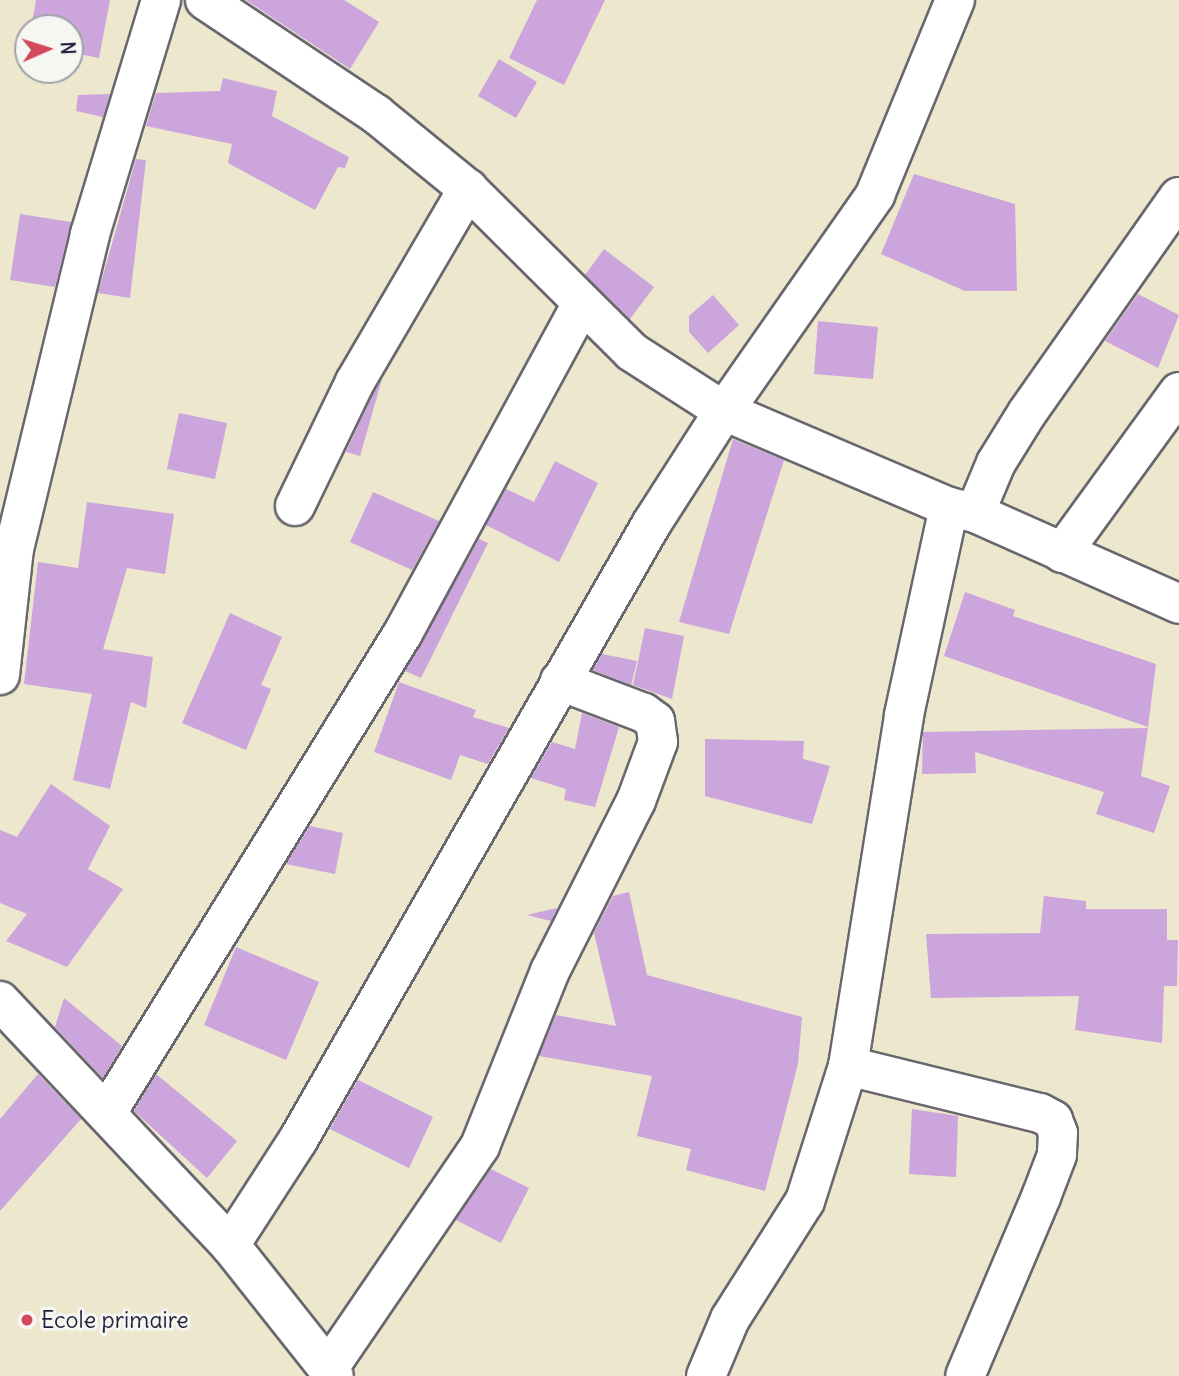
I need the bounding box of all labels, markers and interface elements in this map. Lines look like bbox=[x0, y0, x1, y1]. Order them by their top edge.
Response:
north arrow bbox=[14, 14, 84, 84]
text: N bbox=[56, 41, 80, 55]
place label: Ecole primaire bbox=[41, 1306, 189, 1334]
marker: Ecole primaire bbox=[19, 1312, 35, 1328]

